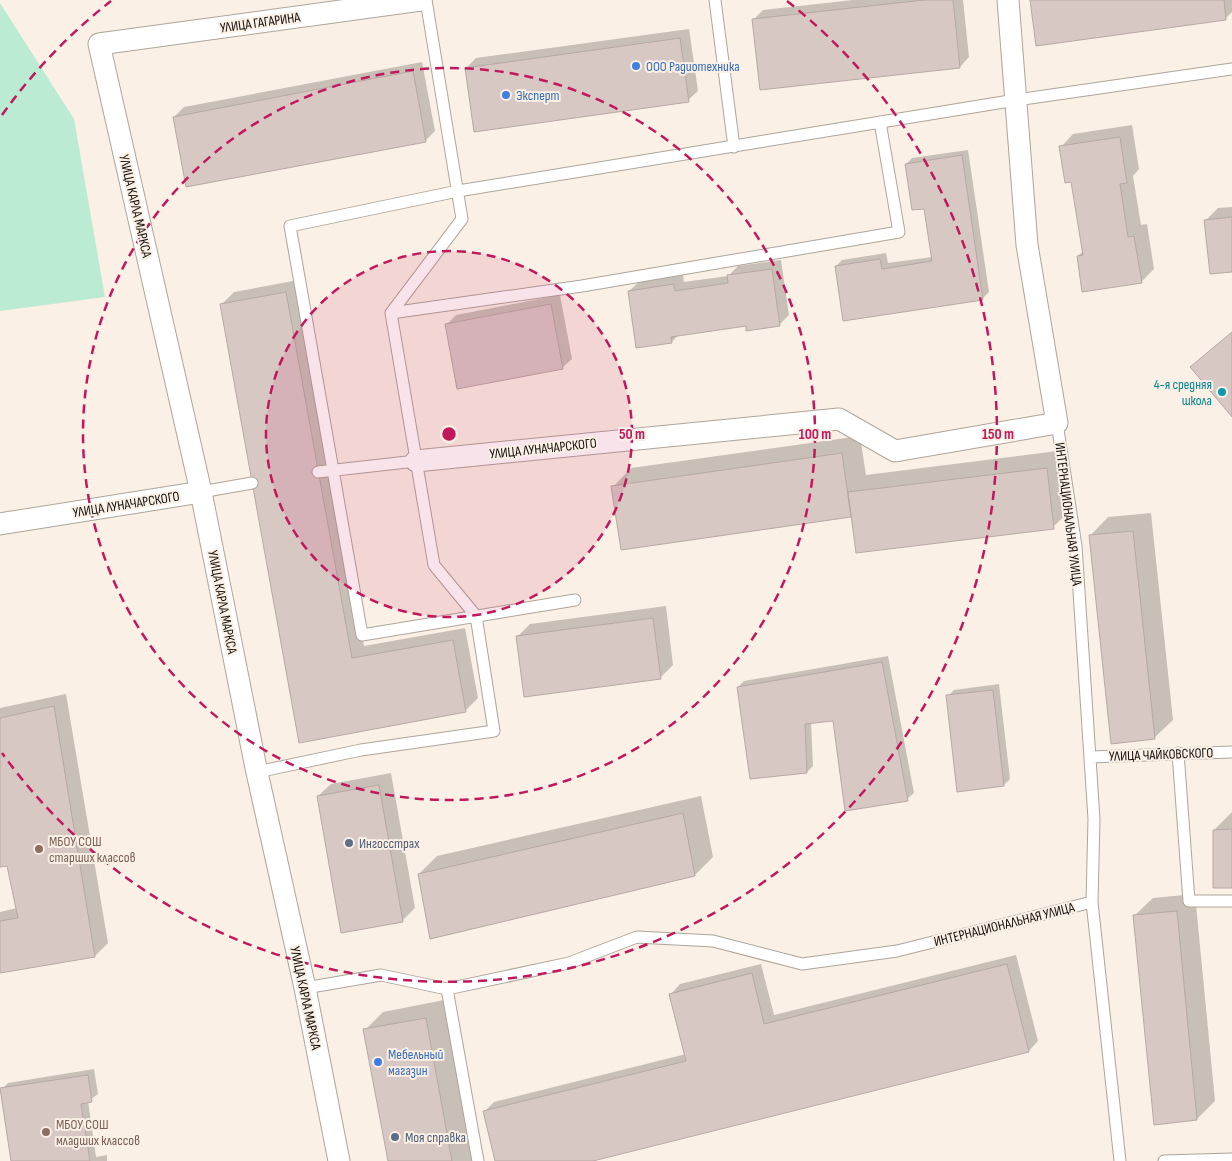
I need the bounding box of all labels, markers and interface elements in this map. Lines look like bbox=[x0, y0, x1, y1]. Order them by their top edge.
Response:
street label: УЛИЦА ГАГАРИНА bbox=[219, 8, 302, 37]
place label: ООО Радиотехника bbox=[646, 58, 740, 75]
marker: ООО Радиотехника bbox=[630, 60, 642, 72]
place label: Эксперт bbox=[516, 87, 560, 104]
marker: Эксперт bbox=[500, 89, 512, 101]
street label: УЛИЦА КАРЛА МАРКСА bbox=[115, 153, 156, 260]
place label: 4-я средняя школа bbox=[1154, 376, 1212, 409]
marker: 4-я средняя школа bbox=[1216, 386, 1228, 398]
centre of rings bbox=[440, 425, 458, 443]
text: 50 m bbox=[619, 425, 645, 444]
text: 100 m bbox=[799, 425, 831, 444]
text: 150 m bbox=[982, 425, 1014, 444]
street label: УЛИЦА ЛУНАЧАРСКОГО bbox=[489, 434, 598, 463]
street label: ИНТЕРНАЦИОНАЛЬНАЯ УЛИЦА bbox=[1051, 441, 1086, 588]
street label: УЛИЦА ЛУНАЧАРСКОГО bbox=[72, 488, 181, 521]
street label: УЛИЦА КАРЛА МАРКСА bbox=[204, 549, 241, 656]
street label: УЛИЦА ЧАЙКОВСКОГО bbox=[1109, 744, 1214, 765]
place label: МБОУ СОШ старших классов bbox=[49, 833, 136, 866]
place label: Ингосстрах bbox=[359, 835, 420, 852]
marker: Ингосстрах bbox=[343, 837, 355, 849]
marker: МБОУ СОШ старших классов bbox=[33, 843, 45, 855]
street label: ИНТЕРНАЦИОНАЛЬНАЯ УЛИЦА bbox=[932, 899, 1077, 950]
street label: УЛИЦА КАРЛА МАРКСА bbox=[286, 945, 325, 1052]
place label: Мебельный магазин bbox=[388, 1046, 444, 1079]
marker: Мебельный магазин bbox=[372, 1056, 384, 1068]
place label: МБОУ СОШ младших классов bbox=[56, 1116, 140, 1149]
marker: МБОУ СОШ младших классов bbox=[40, 1126, 52, 1138]
place label: Моя справка bbox=[405, 1129, 466, 1146]
marker: Моя справка bbox=[389, 1131, 401, 1143]

